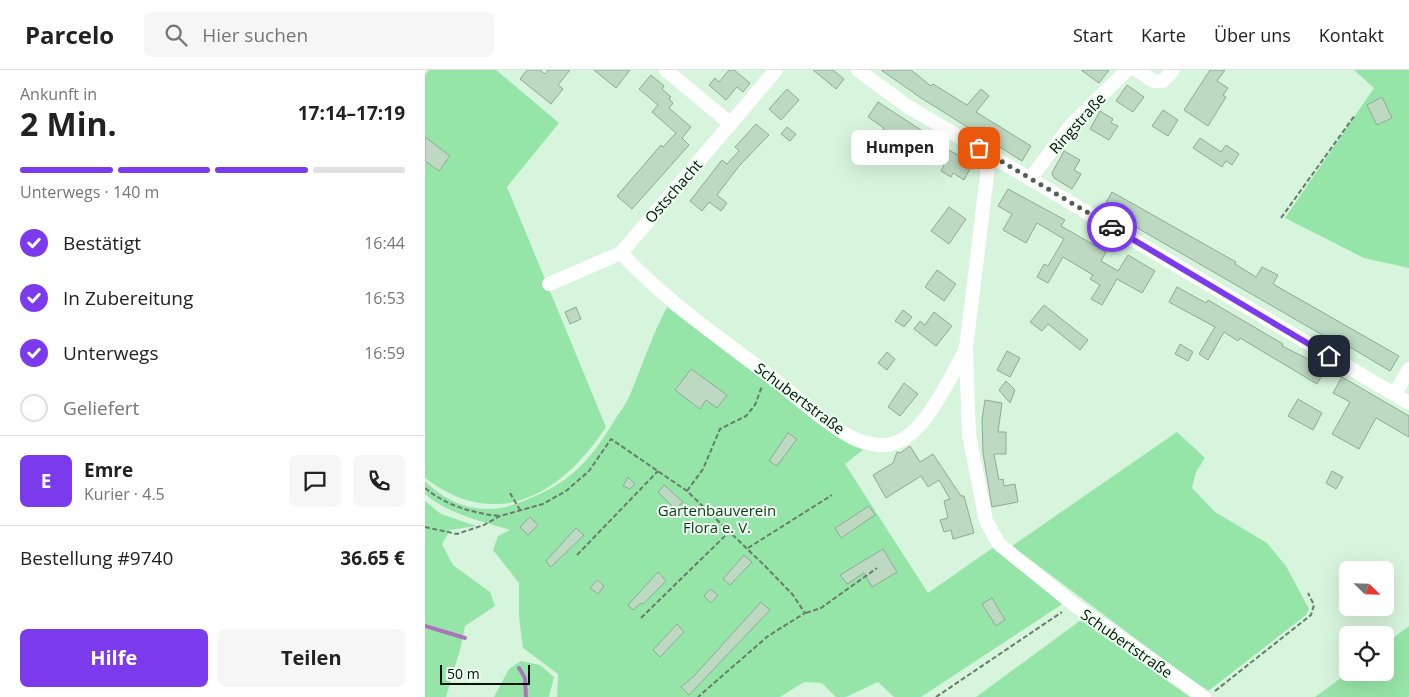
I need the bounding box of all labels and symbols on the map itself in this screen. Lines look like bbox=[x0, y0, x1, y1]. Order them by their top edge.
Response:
street label: Ringstraße bbox=[1044, 88, 1110, 158]
pin bbox=[958, 127, 1000, 169]
callout: Humpen bbox=[851, 130, 949, 166]
street label: Ostschacht bbox=[640, 155, 706, 227]
courier bbox=[1087, 202, 1137, 252]
pin bbox=[1308, 335, 1350, 377]
street label: Schubertstraße bbox=[751, 358, 849, 438]
park label: Gartenbauverein Flora e. V. bbox=[658, 500, 776, 537]
north arrow bbox=[1339, 561, 1394, 616]
street label: Schubertstraße bbox=[1077, 604, 1177, 682]
scale bar bbox=[440, 662, 530, 685]

